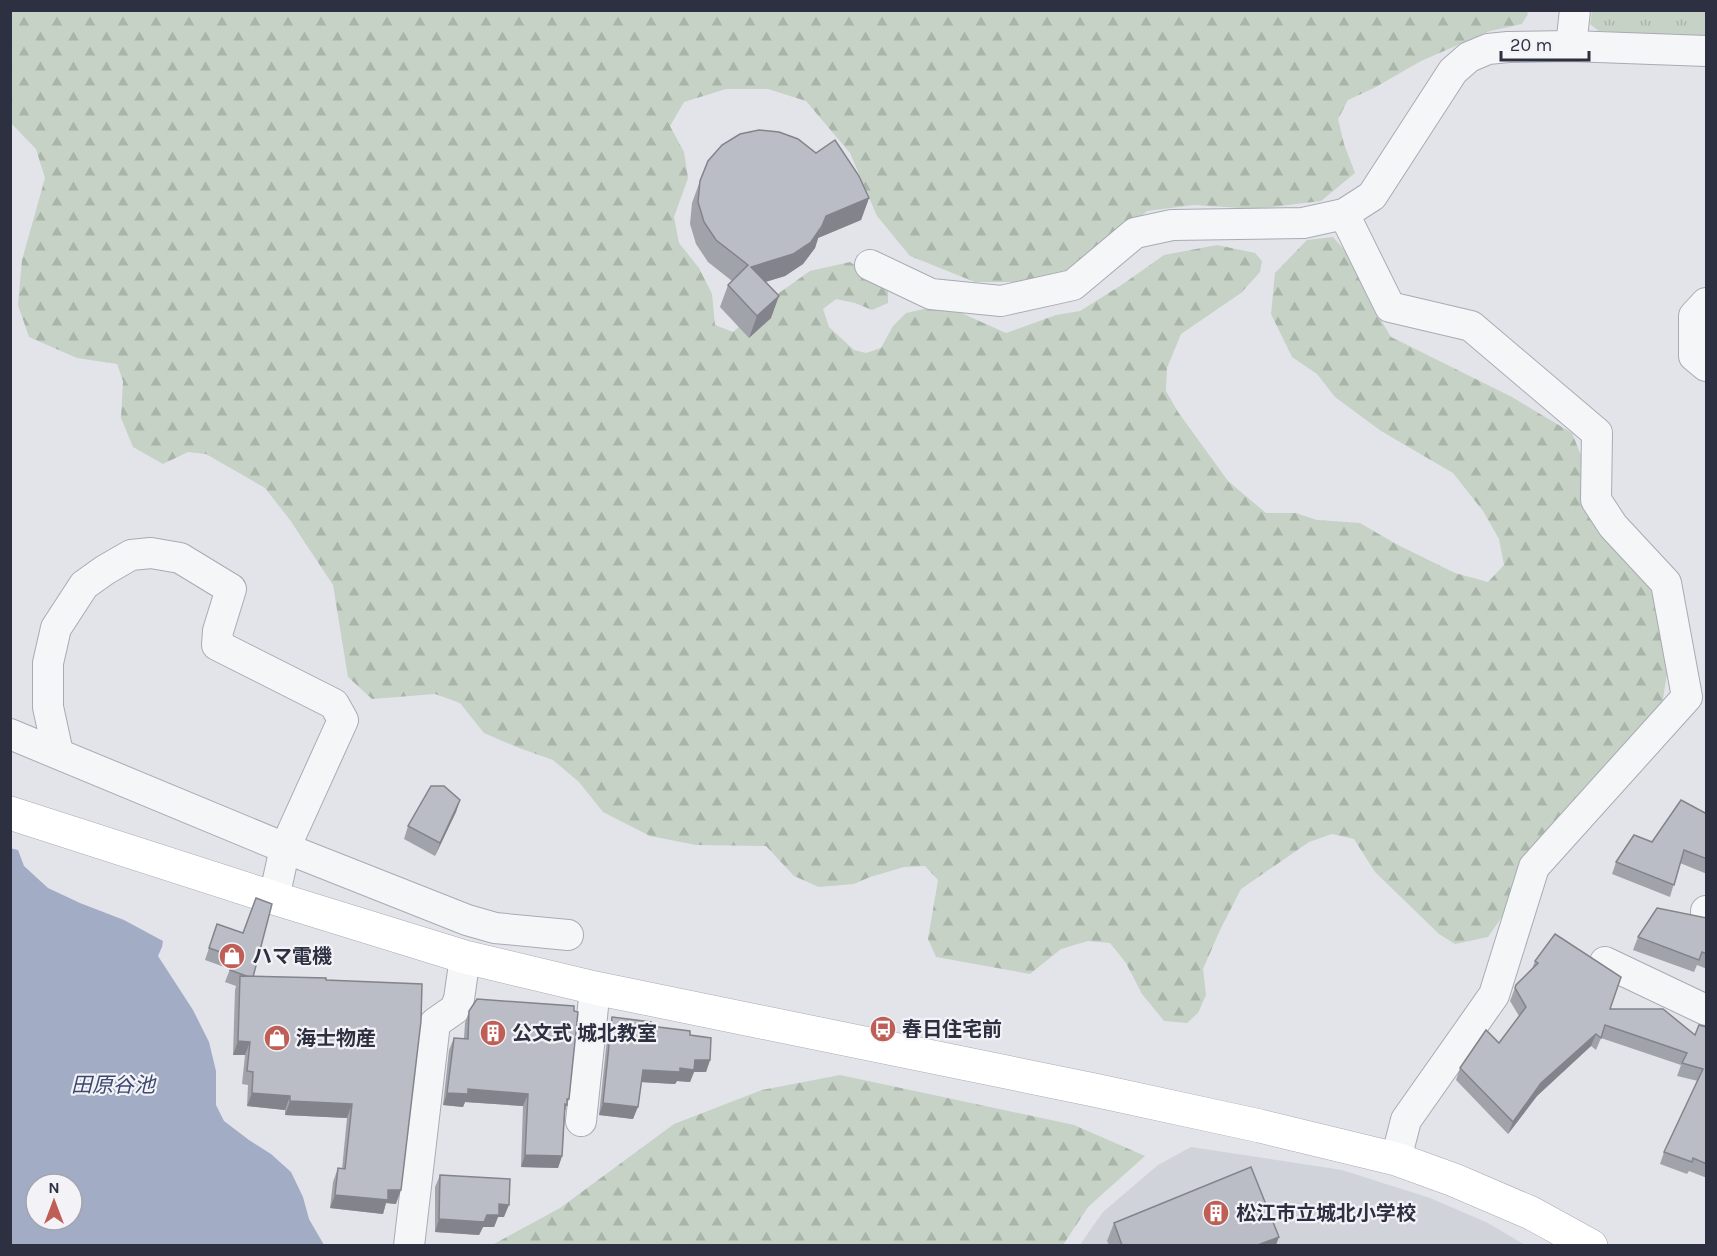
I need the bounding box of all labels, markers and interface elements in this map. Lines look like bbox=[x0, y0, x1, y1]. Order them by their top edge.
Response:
scale bar bbox=[1501, 24, 1590, 62]
text: 20 m bbox=[1510, 34, 1552, 56]
shop icon: ハマ電機 bbox=[217, 941, 247, 971]
place label: ハマ電機 bbox=[252, 945, 332, 968]
bus stop icon: 春日住宅前 bbox=[868, 1014, 898, 1044]
building icon: 公文式 城北教室 bbox=[478, 1018, 508, 1048]
place label: 春日住宅前 bbox=[902, 1018, 1002, 1041]
place label: 公文式 城北教室 bbox=[512, 1022, 657, 1045]
shop icon: 海士物産 bbox=[262, 1023, 292, 1053]
place label: 海士物産 bbox=[296, 1027, 376, 1050]
water label: 田原谷池 bbox=[71, 1073, 157, 1097]
north arrow bbox=[24, 1172, 84, 1232]
text: N bbox=[48, 1178, 60, 1197]
building icon: 松江市立城北小学校 bbox=[1201, 1198, 1231, 1228]
place label: 松江市立城北小学校 bbox=[1236, 1202, 1416, 1225]

